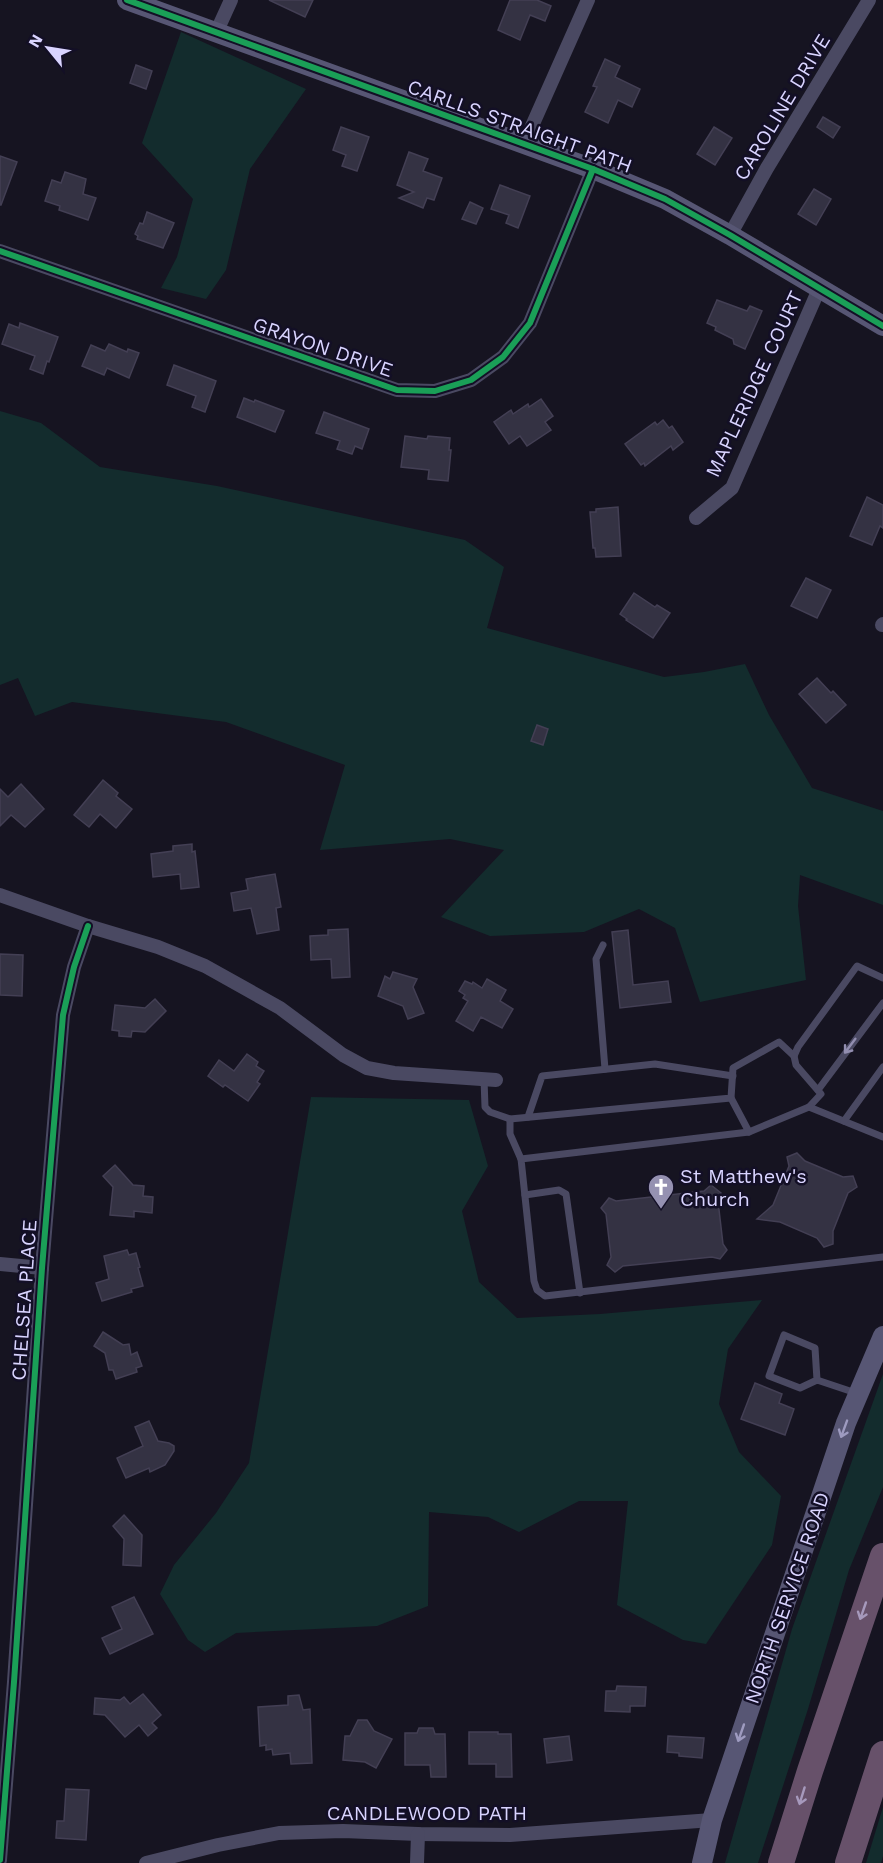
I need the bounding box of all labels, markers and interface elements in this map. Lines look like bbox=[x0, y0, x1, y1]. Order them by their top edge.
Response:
north arrow bbox=[18, 18, 78, 78]
street label: CAROLINE DRIVE bbox=[729, 29, 835, 185]
text: N bbox=[24, 31, 47, 51]
street label: CARLLS STRAIGHT PATH bbox=[404, 74, 636, 178]
street label: MAPLERIDGE COURT bbox=[700, 287, 808, 481]
street label: GRAYON DRIVE bbox=[250, 312, 396, 382]
one-way arrow bbox=[844, 1038, 857, 1054]
place label: St Matthew's Church bbox=[680, 1164, 807, 1211]
church icon: St Matthew's Church bbox=[646, 1172, 676, 1210]
street label: CHELSEA PLACE bbox=[6, 1219, 42, 1381]
one-way arrow bbox=[838, 1419, 849, 1438]
street label: NORTH SERVICE ROAD bbox=[739, 1489, 835, 1707]
one-way arrow bbox=[857, 1601, 868, 1620]
one-way arrow bbox=[735, 1723, 746, 1742]
one-way arrow bbox=[796, 1786, 807, 1805]
street label: CANDLEWOOD PATH bbox=[327, 1801, 527, 1825]

